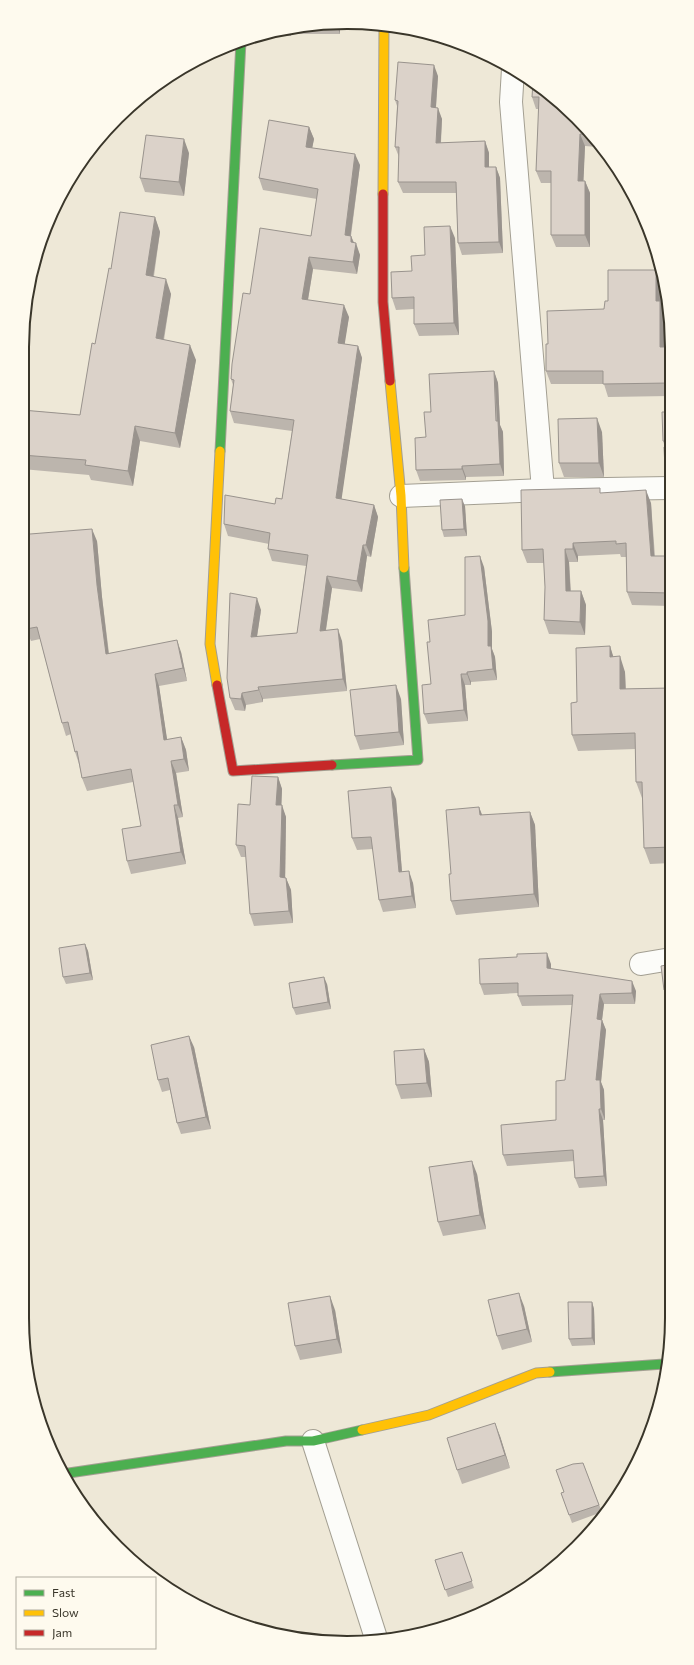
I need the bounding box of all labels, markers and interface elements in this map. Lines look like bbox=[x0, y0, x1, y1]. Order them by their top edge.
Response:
legend bbox=[16, 1577, 156, 1649]
text: Fast bbox=[52, 1585, 75, 1599]
text: Slow bbox=[52, 1605, 79, 1619]
text: Jam bbox=[52, 1625, 72, 1640]

